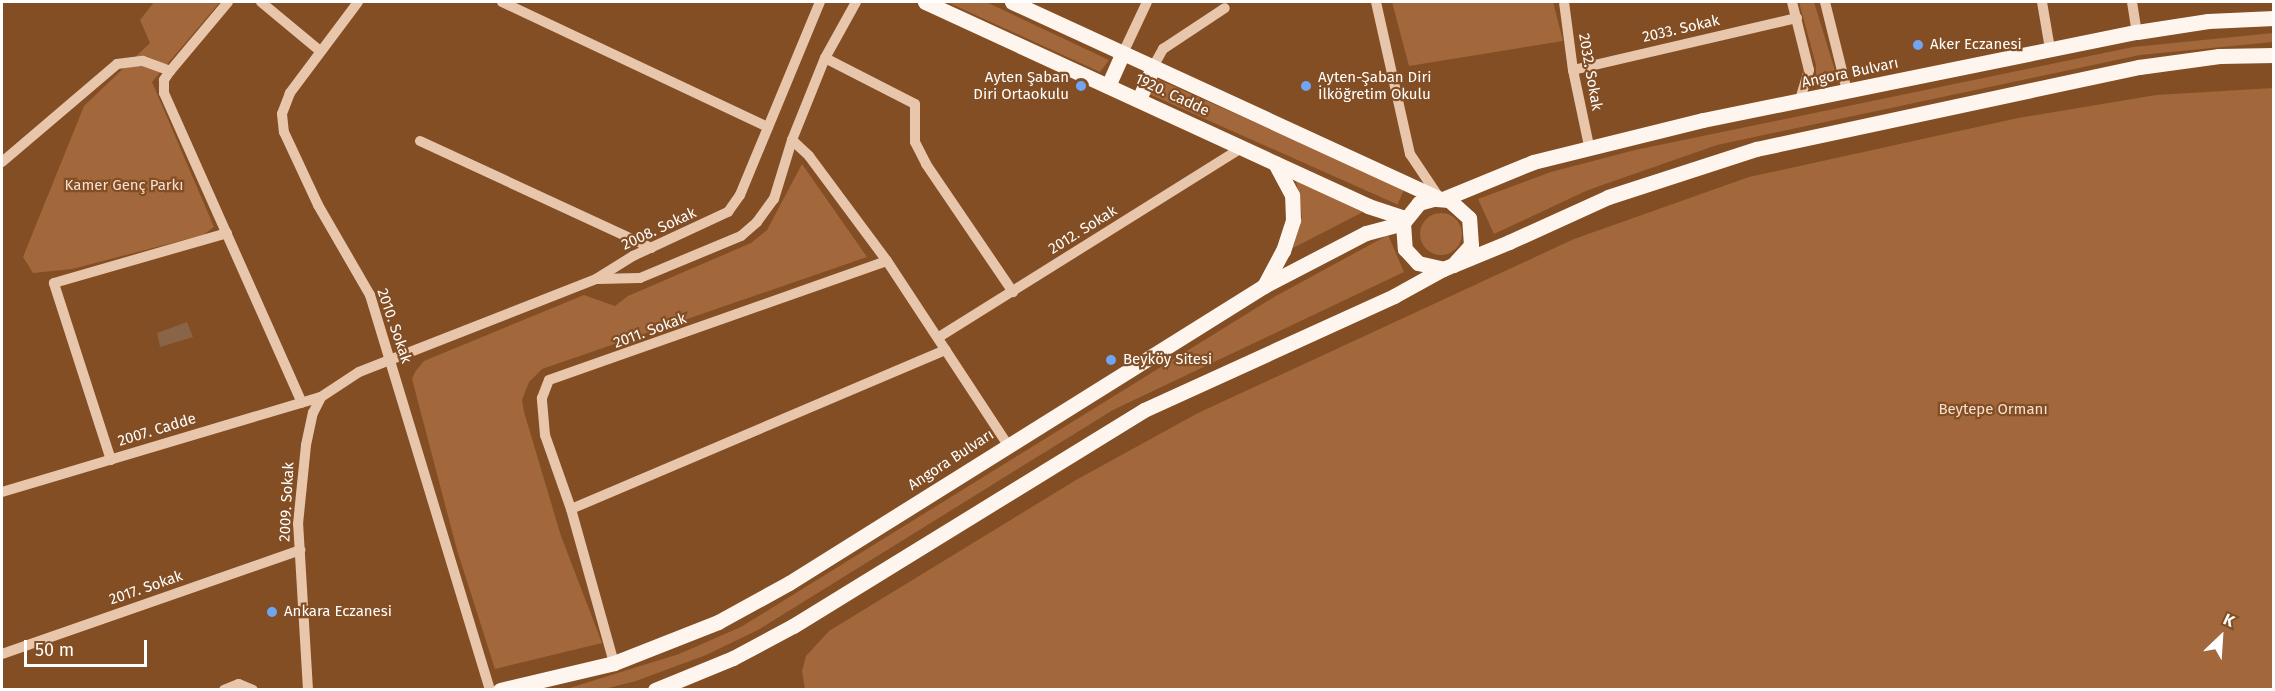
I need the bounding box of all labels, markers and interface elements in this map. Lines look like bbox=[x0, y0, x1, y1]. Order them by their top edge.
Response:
street label: 2033. Sokak bbox=[1641, 11, 1721, 47]
street label: 2032. Sokak bbox=[1574, 32, 1606, 112]
place label: Aker Eczanesi bbox=[1930, 36, 2022, 54]
marker: Aker Eczanesi bbox=[1911, 38, 1925, 52]
street label: Angora Bulvarı bbox=[1800, 54, 1900, 92]
place label: Ayten Şaban Diri Ortaokulu bbox=[973, 68, 1069, 103]
place label: Ayten-Şaban Diri İlköğretim Okulu bbox=[1318, 68, 1432, 103]
street label: 1920. Cadde bbox=[1132, 70, 1212, 120]
marker: Ayten Şaban Diri Ortaokulu bbox=[1074, 79, 1088, 93]
marker: Ayten-Şaban Diri İlköğretim Okulu bbox=[1299, 79, 1313, 93]
park label: Kamer Genç Parkı bbox=[64, 177, 184, 195]
street label: 2012. Sokak bbox=[1046, 202, 1120, 258]
street label: 2008. Sokak bbox=[619, 204, 699, 254]
street label: 2010. Sokak bbox=[373, 286, 415, 366]
street label: 2011. Sokak bbox=[611, 310, 689, 352]
place label: Beyköy Sitesi bbox=[1123, 351, 1212, 369]
marker: Beyköy Sitesi bbox=[1104, 353, 1118, 367]
park label: Beytepe Ormanı bbox=[1938, 401, 2048, 419]
street label: 2007. Cadde bbox=[116, 410, 198, 450]
street label: Angora Bulvarı bbox=[905, 426, 997, 494]
street label: 2009. Sokak bbox=[276, 462, 298, 542]
street label: 2017. Sokak bbox=[107, 567, 185, 609]
place label: Ankara Eczanesi bbox=[284, 603, 392, 621]
marker: Ankara Eczanesi bbox=[265, 605, 279, 619]
north arrow bbox=[2191, 607, 2251, 667]
text: K bbox=[2220, 609, 2237, 631]
scale bar bbox=[27, 628, 150, 666]
text: 50 m bbox=[35, 639, 74, 661]

